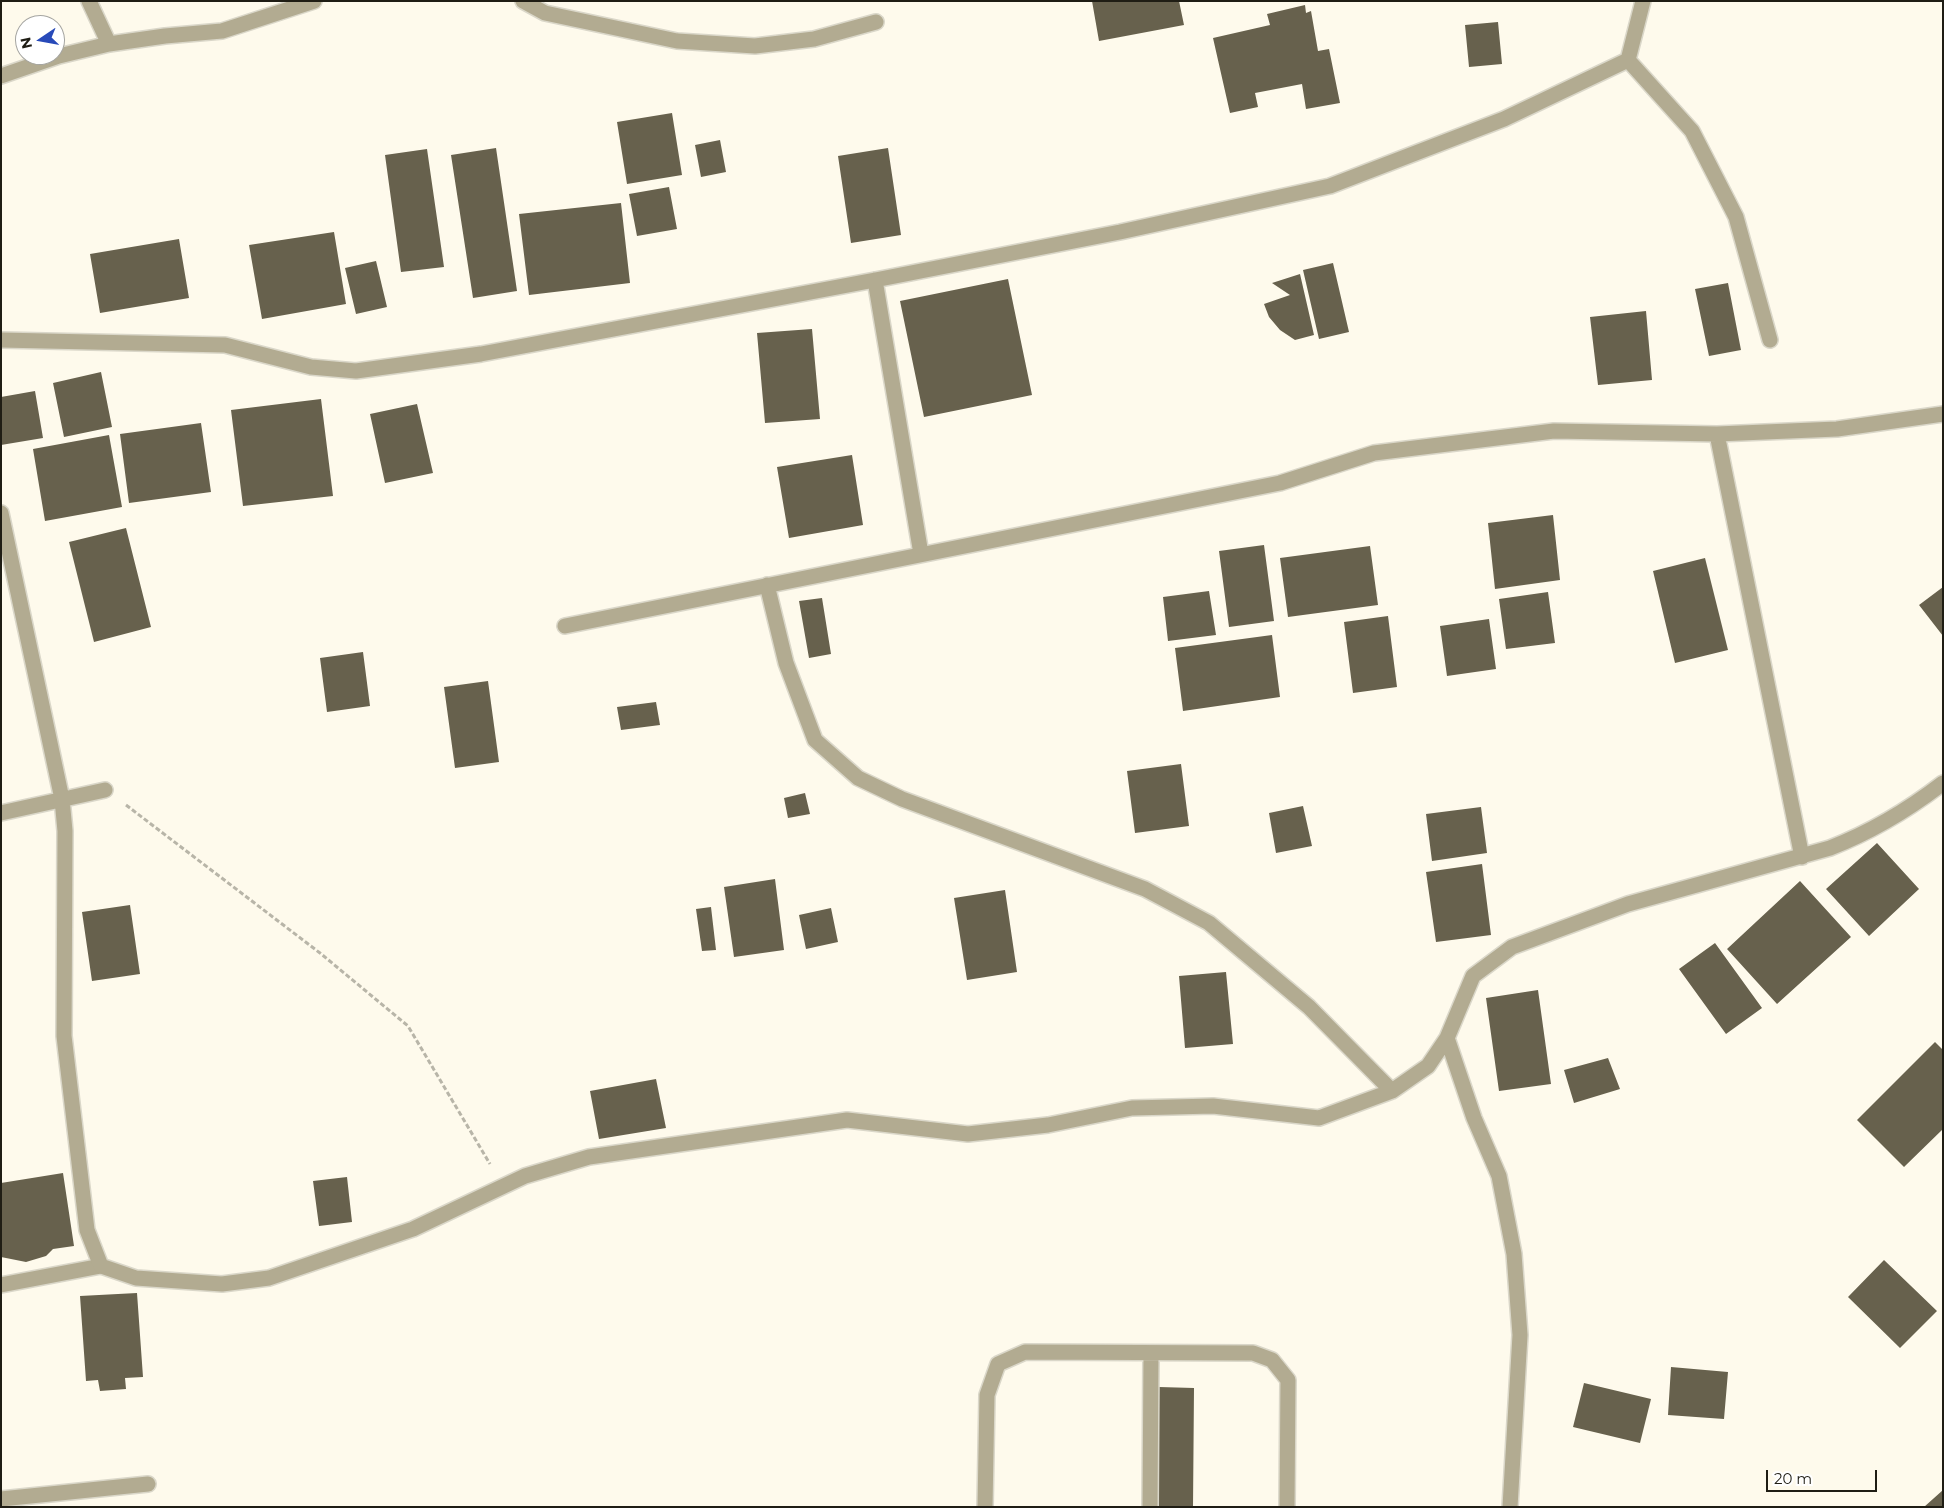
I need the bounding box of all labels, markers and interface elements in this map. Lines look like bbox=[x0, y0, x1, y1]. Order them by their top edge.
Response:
north arrow bbox=[15, 15, 65, 65]
text: N bbox=[16, 36, 36, 50]
scale bar bbox=[1769, 1460, 1880, 1492]
text: 20 m bbox=[1774, 1469, 1812, 1488]

